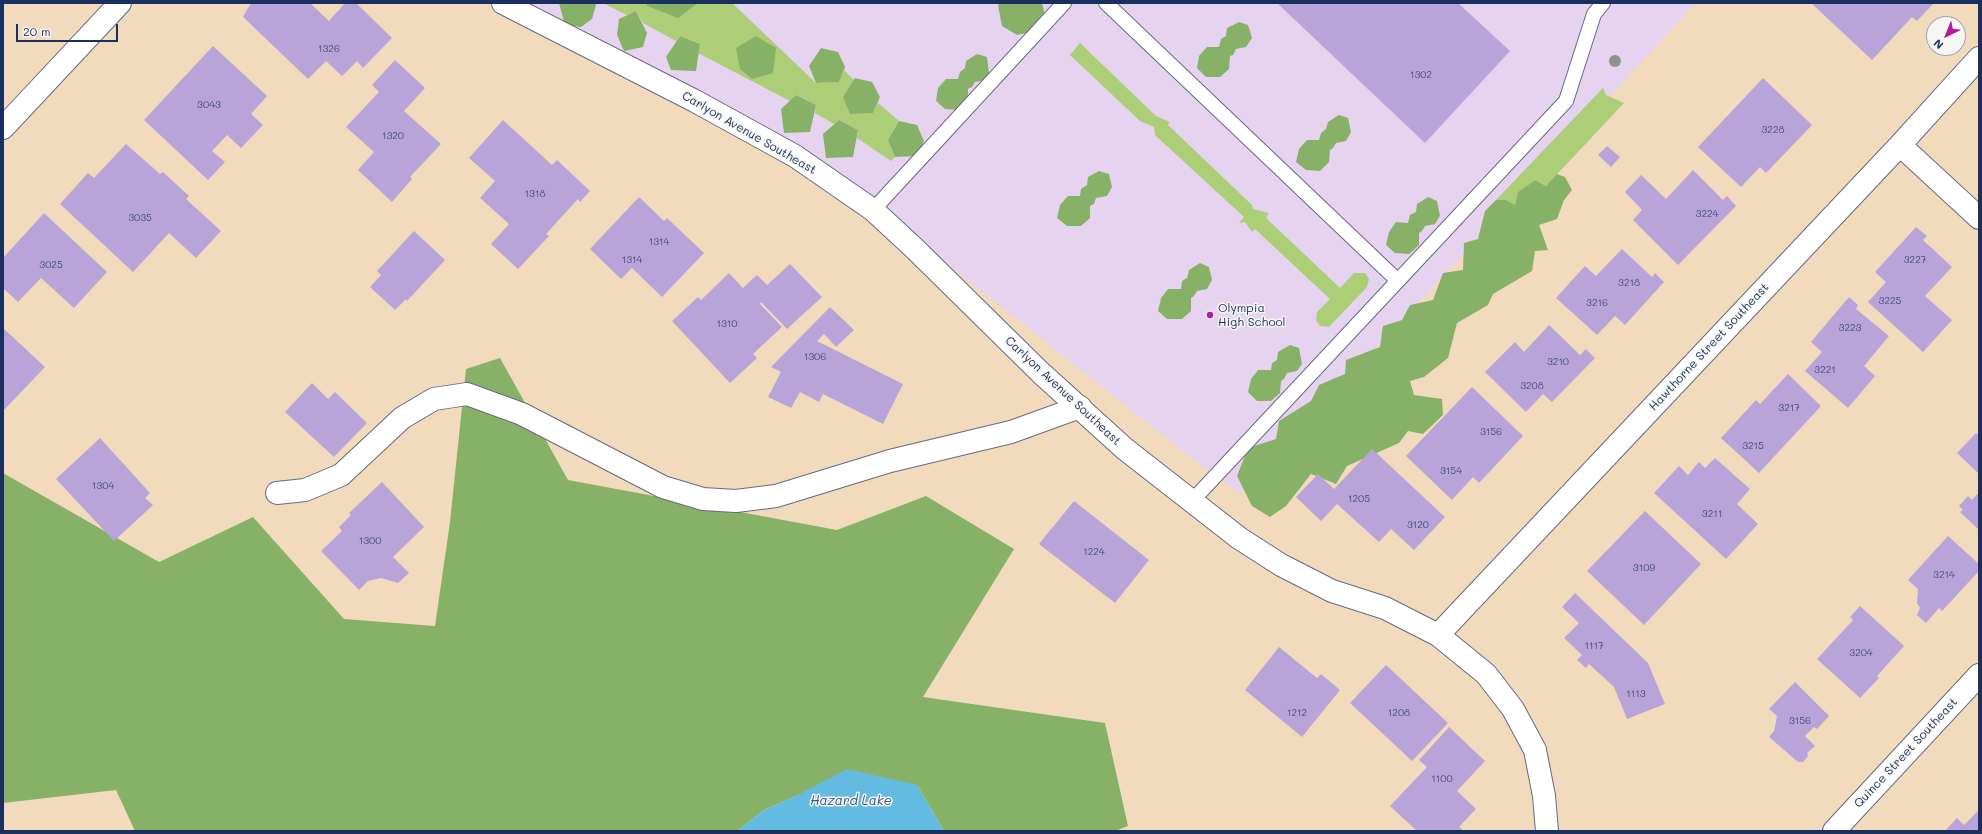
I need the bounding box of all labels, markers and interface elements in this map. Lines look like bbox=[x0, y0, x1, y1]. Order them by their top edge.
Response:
scale bar bbox=[18, 16, 120, 42]
north arrow bbox=[1926, 16, 1966, 56]
text: 20 m bbox=[23, 23, 51, 39]
text: N bbox=[1930, 36, 1946, 53]
house number: 1326 bbox=[318, 43, 340, 55]
house number: 1302 bbox=[1410, 69, 1432, 81]
street label: Carlyon Avenue Southeast bbox=[679, 89, 819, 177]
house number: 3043 bbox=[197, 99, 221, 111]
house number: 3228 bbox=[1761, 124, 1785, 136]
house number: 1320 bbox=[382, 130, 404, 142]
house number: 1318 bbox=[525, 188, 545, 200]
house number: 3224 bbox=[1696, 208, 1718, 220]
house number: 3035 bbox=[128, 212, 152, 224]
house number: 1314 bbox=[649, 236, 669, 248]
house number: 1314 bbox=[622, 254, 642, 266]
house number: 3227 bbox=[1904, 254, 1926, 266]
house number: 3025 bbox=[39, 259, 63, 271]
house number: 3218 bbox=[1618, 277, 1640, 289]
street label: Hawthorne Street Southeast bbox=[1646, 280, 1772, 414]
house number: 3225 bbox=[1879, 295, 1901, 307]
house number: 3216 bbox=[1586, 297, 1608, 309]
place label: Olympia High School bbox=[1218, 301, 1286, 329]
marker: Olympia High School bbox=[1205, 310, 1215, 320]
house number: 1310 bbox=[717, 318, 737, 330]
house number: 3223 bbox=[1839, 322, 1861, 334]
street label: Carlyon Avenue Southeast bbox=[1002, 334, 1124, 448]
house number: 1306 bbox=[804, 351, 826, 363]
house number: 3210 bbox=[1547, 356, 1569, 368]
house number: 3221 bbox=[1814, 364, 1836, 376]
house number: 3208 bbox=[1520, 380, 1544, 392]
house number: 3217 bbox=[1778, 402, 1800, 414]
house number: 3156 bbox=[1480, 426, 1502, 438]
house number: 3215 bbox=[1742, 440, 1764, 452]
house number: 3154 bbox=[1440, 465, 1462, 477]
house number: 1304 bbox=[92, 480, 114, 492]
house number: 1205 bbox=[1348, 493, 1370, 505]
house number: 3211 bbox=[1702, 508, 1722, 520]
house number: 3120 bbox=[1407, 519, 1429, 531]
house number: 1300 bbox=[359, 535, 381, 547]
house number: 1224 bbox=[1083, 546, 1105, 558]
house number: 3109 bbox=[1633, 562, 1655, 574]
house number: 3214 bbox=[1933, 569, 1955, 581]
house number: 1117 bbox=[1585, 640, 1603, 652]
house number: 3204 bbox=[1849, 647, 1873, 659]
house number: 1113 bbox=[1626, 688, 1646, 700]
street label: Quince Street Southeast bbox=[1851, 695, 1961, 811]
house number: 1212 bbox=[1287, 707, 1307, 719]
house number: 1208 bbox=[1388, 707, 1410, 719]
house number: 3156 bbox=[1789, 715, 1811, 727]
house number: 1100 bbox=[1431, 773, 1453, 785]
water label: Hazard Lake bbox=[810, 793, 892, 809]

